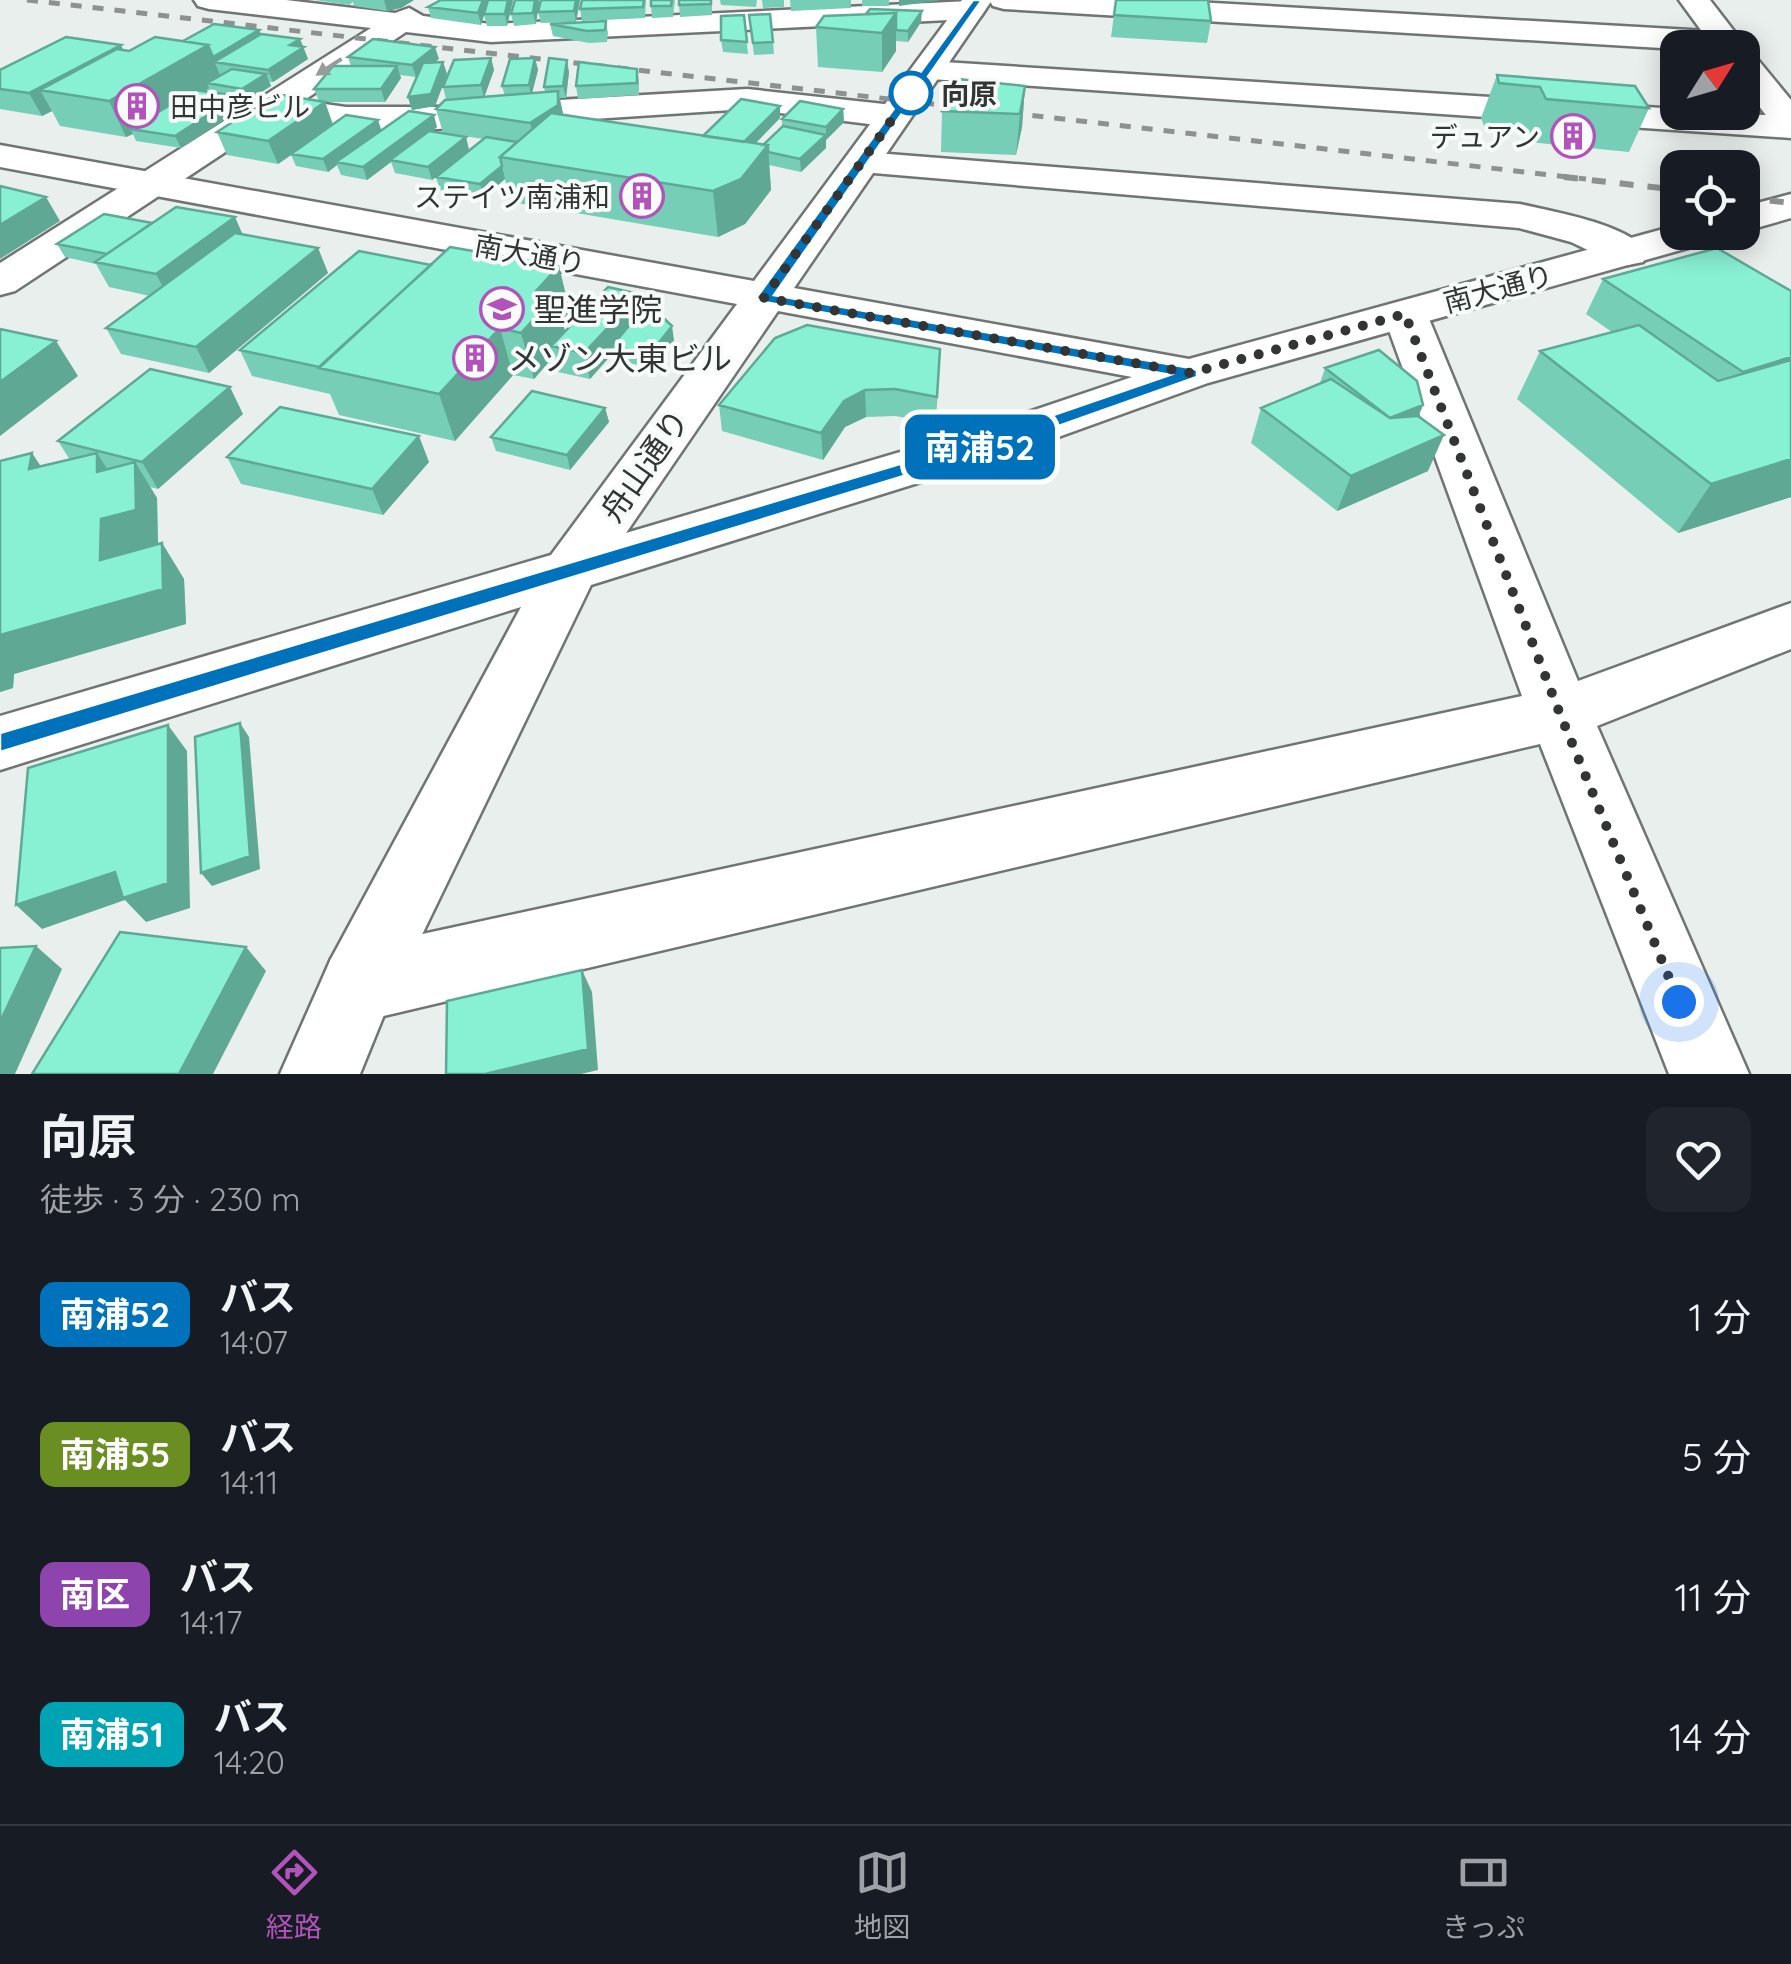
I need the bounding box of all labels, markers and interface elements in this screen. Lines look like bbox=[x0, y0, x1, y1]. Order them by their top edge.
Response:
north arrow bbox=[1660, 30, 1760, 130]
map controls bbox=[1660, 30, 1760, 250]
one-way arrow bbox=[315, 57, 343, 75]
marker: 向原 bbox=[890, 72, 932, 114]
place label: 向原 bbox=[941, 76, 997, 111]
building icon: 田中彦ビル bbox=[114, 83, 160, 129]
place label: 田中彦ビル bbox=[170, 89, 310, 124]
building icon: デュアン bbox=[1550, 113, 1596, 159]
place label: デュアン bbox=[1430, 119, 1540, 154]
button: locate bbox=[1660, 150, 1760, 250]
building icon: ステイツ南浦和 bbox=[619, 173, 665, 219]
place label: ステイツ南浦和 bbox=[414, 179, 610, 214]
street label: 南大通り bbox=[472, 227, 588, 281]
street label: 南大通り bbox=[1439, 257, 1557, 319]
school or university icon: 聖進学院 bbox=[479, 286, 525, 332]
place label: 聖進学院 bbox=[534, 289, 662, 329]
building icon: メゾン大東ビル bbox=[452, 335, 498, 381]
place label: メゾン大東ビル bbox=[508, 338, 732, 378]
street label: 舟山通り bbox=[591, 401, 697, 529]
line badge: 南浦52 bbox=[910, 414, 1050, 480]
text: 南浦52 bbox=[925, 425, 1035, 469]
your location bbox=[1654, 977, 1704, 1027]
text: 向原 bbox=[40, 1106, 136, 1166]
button: heart bbox=[1646, 1107, 1751, 1212]
text: 徒歩 · 3 分 · 230 m bbox=[40, 1179, 300, 1219]
text: バス bbox=[220, 1273, 296, 1321]
text: 南浦52 bbox=[60, 1292, 170, 1336]
text: 1 分 bbox=[1689, 1293, 1751, 1341]
text: 14:07 bbox=[220, 1322, 288, 1362]
text: バス bbox=[220, 1413, 296, 1461]
text: 南浦55 bbox=[60, 1432, 170, 1476]
text: 5 分 bbox=[1682, 1433, 1751, 1481]
text: 14:11 bbox=[220, 1462, 278, 1502]
text: バス bbox=[180, 1553, 256, 1601]
text: 南区 bbox=[60, 1572, 130, 1616]
text: 11 分 bbox=[1675, 1573, 1751, 1621]
text: 14:17 bbox=[180, 1602, 242, 1642]
text: バス bbox=[214, 1693, 290, 1741]
text: 南浦51 bbox=[60, 1712, 164, 1756]
text: 14 分 bbox=[1669, 1713, 1751, 1761]
text: 14:20 bbox=[214, 1742, 285, 1782]
tab: 経路 bbox=[266, 1845, 322, 1945]
tab: 地図 bbox=[854, 1845, 910, 1945]
tab: きっぷ bbox=[1442, 1845, 1525, 1945]

